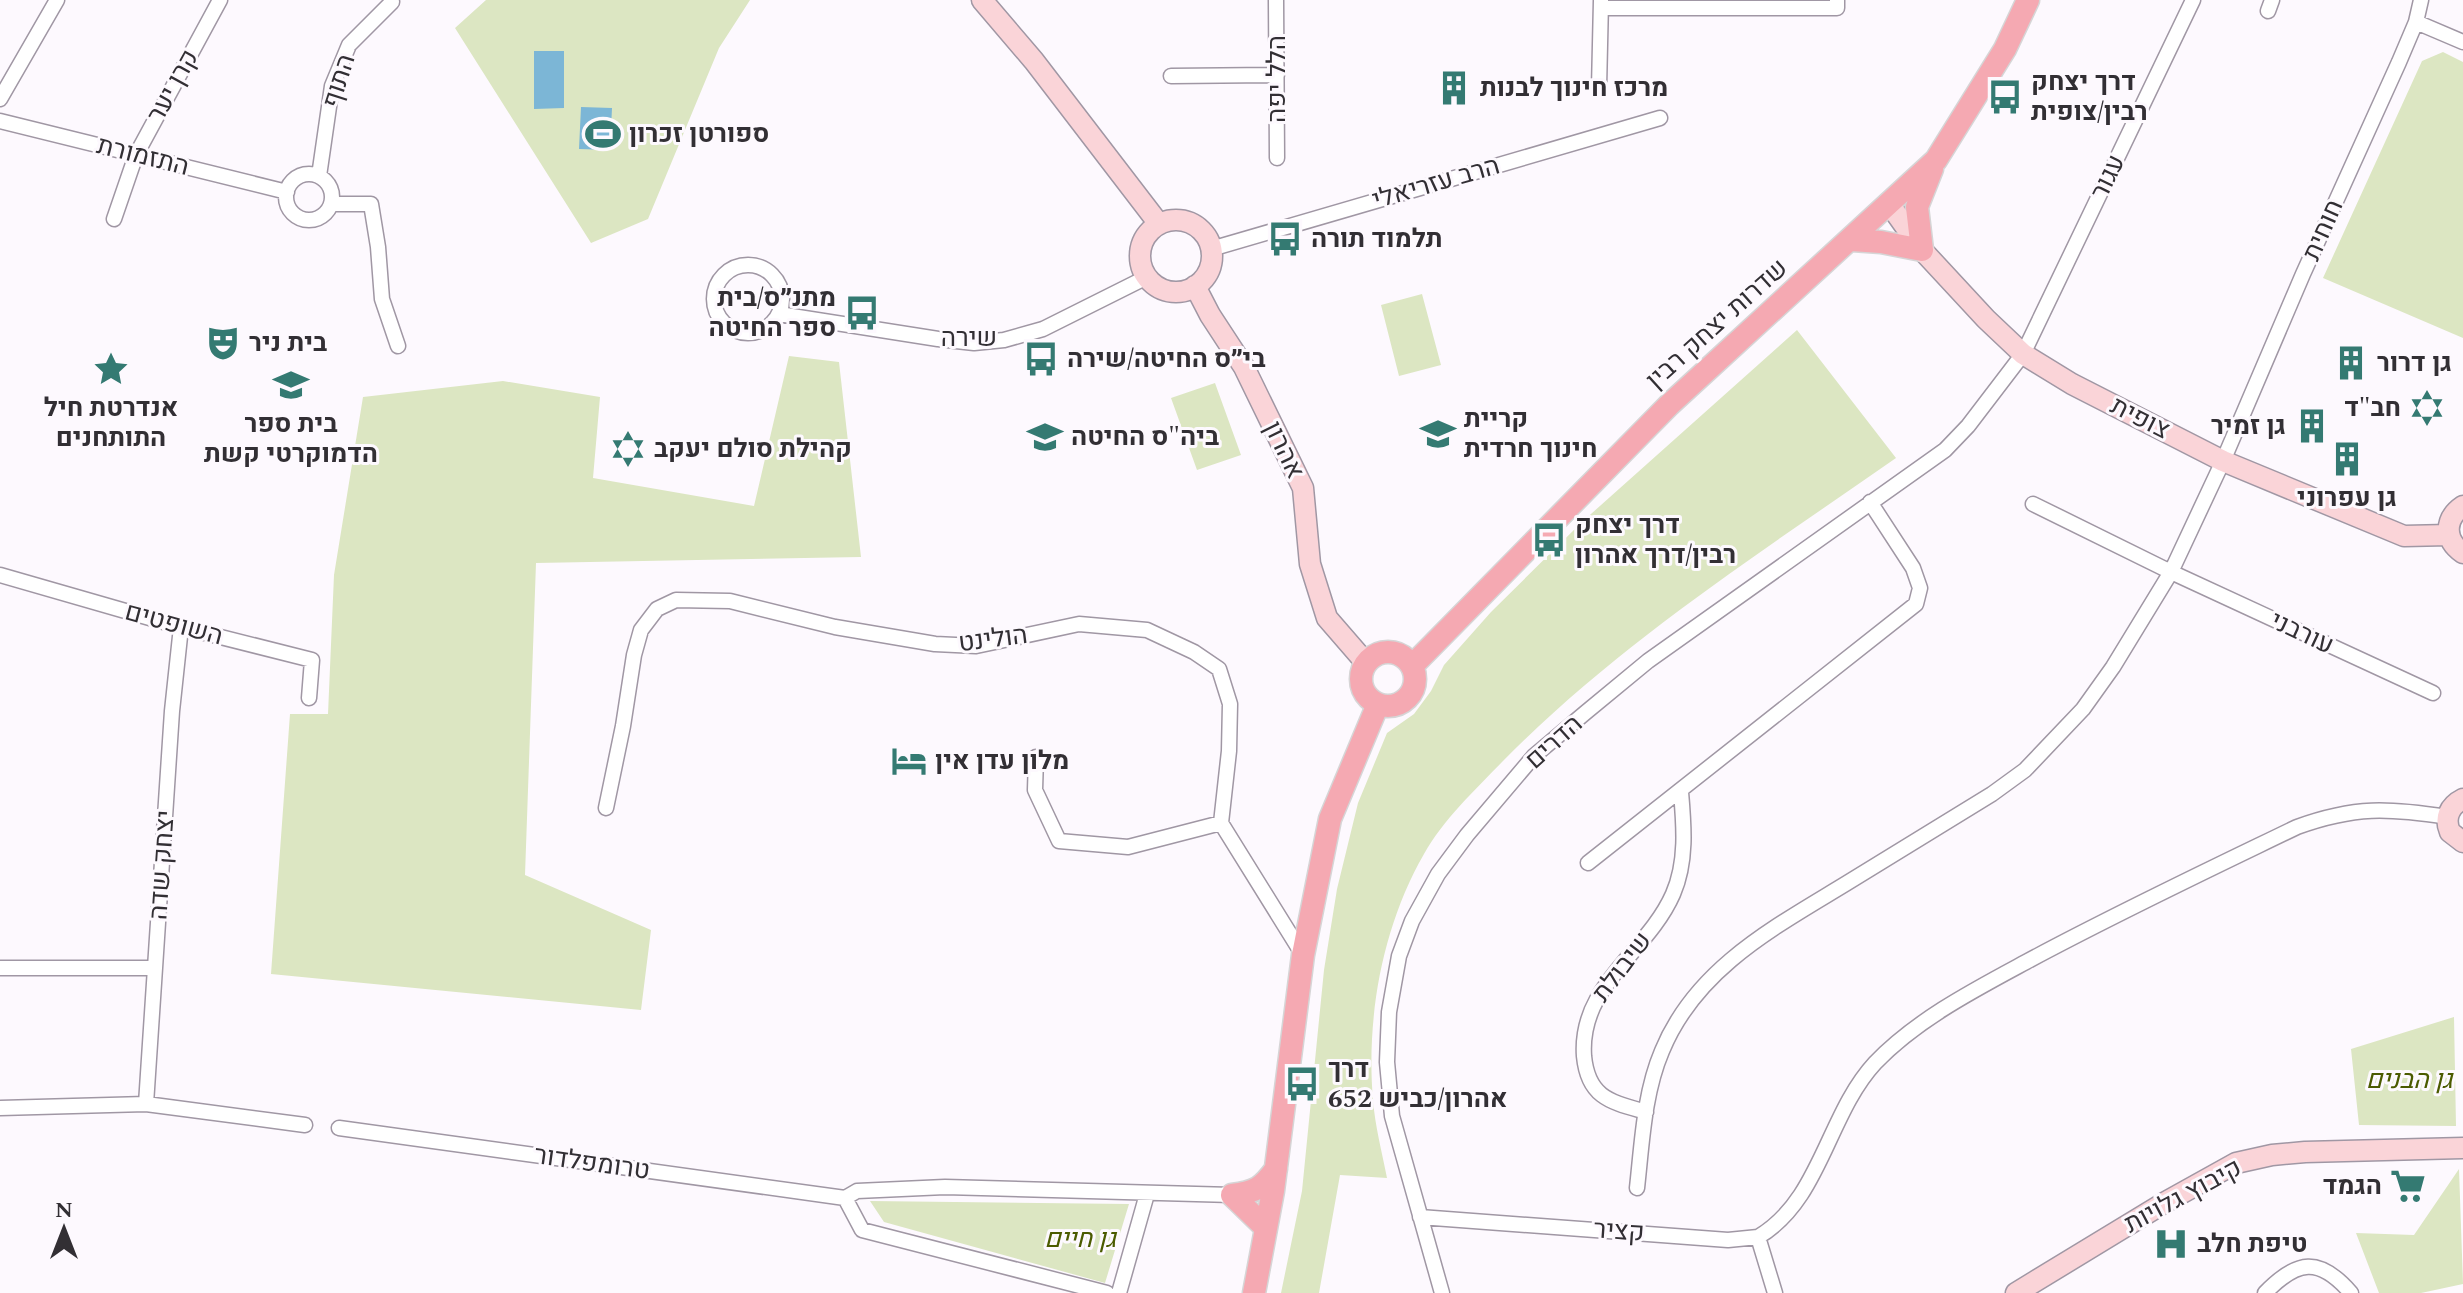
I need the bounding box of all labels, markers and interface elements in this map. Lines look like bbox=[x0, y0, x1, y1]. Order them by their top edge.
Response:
street label: הלל יפה bbox=[1257, 35, 1297, 123]
street label: קרן יער bbox=[136, 42, 210, 130]
street label: התוף bbox=[312, 49, 366, 113]
place label: דרך יצחק רבין/צופית bbox=[2031, 62, 2148, 132]
place label: מרכז חינוך לבנות bbox=[1480, 68, 1668, 108]
building icon: מרכז חינוך לבנות bbox=[1435, 69, 1473, 107]
bus stop icon: דרך יצחק רבין/צופית bbox=[1986, 78, 2024, 116]
place label: ספורטן זכרון bbox=[629, 114, 769, 154]
sports icon: ספורטן זכרון bbox=[584, 115, 622, 153]
street label: התזמורת bbox=[93, 125, 193, 187]
street label: הרב עזריאלי bbox=[1368, 146, 1504, 220]
street label: עגור bbox=[2080, 148, 2136, 206]
street label: חוחית bbox=[2292, 193, 2354, 267]
place label: תלמוד תורה bbox=[1311, 219, 1443, 259]
bus stop icon: תלמוד תורה bbox=[1266, 220, 1304, 258]
street label: שדרות יצחק רבין bbox=[1637, 249, 1797, 399]
place label: מתנ״ס/בית ספר החיטה bbox=[709, 278, 836, 348]
bus stop icon: מתנ״ס/בית ספר החיטה bbox=[843, 294, 881, 332]
street label: שירה bbox=[941, 318, 997, 358]
place label: בית ניר bbox=[249, 323, 327, 363]
theatre icon: בית ניר bbox=[204, 324, 242, 362]
place label: בי״ס החיטה/שירה bbox=[1067, 339, 1266, 379]
bus stop icon: בי״ס החיטה/שירה bbox=[1022, 340, 1060, 378]
place label: גן דרור bbox=[2377, 343, 2452, 383]
building icon: גן דרור bbox=[2332, 344, 2370, 382]
place icon: אנדרטת חיל התותחנים bbox=[92, 350, 130, 388]
school or university icon: בית ספר הדמוקרטי קשת bbox=[272, 366, 310, 404]
street label: צופית bbox=[2103, 386, 2177, 450]
place label: אנדרטת חיל התותחנים bbox=[44, 388, 178, 458]
place label: חב"ד bbox=[2344, 388, 2401, 428]
synagogue icon: חב"ד bbox=[2408, 389, 2446, 427]
place label: קריית חינוך חרדית bbox=[1464, 399, 1597, 469]
place label: בית ספר הדמוקרטי קשת bbox=[204, 404, 378, 474]
place label: גן זמיר bbox=[2211, 406, 2286, 446]
building icon: גן זמיר bbox=[2293, 407, 2331, 445]
street label: אהרון bbox=[1253, 414, 1315, 486]
school or university icon: קריית חינוך חרדית bbox=[1419, 415, 1457, 453]
place label: ביה"ס החיטה bbox=[1071, 417, 1219, 457]
school or university icon: ביה"ס החיטה bbox=[1026, 418, 1064, 456]
place label: קהילת סולם יעקב bbox=[654, 429, 852, 469]
synagogue icon: קהילת סולם יעקב bbox=[609, 430, 647, 468]
building icon: גן עפרוני bbox=[2328, 440, 2366, 478]
place label: גן עפרוני bbox=[2297, 478, 2397, 518]
place label: דרך יצחק רבין/דרך אהרון bbox=[1575, 505, 1736, 575]
bus stop icon: דרך יצחק רבין/דרך אהרון bbox=[1530, 521, 1568, 559]
street label: השופטים bbox=[120, 592, 228, 656]
street label: עורבני bbox=[2263, 601, 2341, 665]
street label: הולינט bbox=[956, 615, 1030, 663]
street label: הדרים bbox=[1516, 705, 1592, 779]
place label: מלון עדן אין bbox=[935, 741, 1069, 781]
hotel icon: מלון עדן אין bbox=[890, 742, 928, 780]
street label: יצחק שדה bbox=[138, 809, 186, 921]
street label: שיבולת bbox=[1582, 923, 1662, 1011]
place label: דרך אהרון/כביש 652 bbox=[1328, 1049, 1507, 1119]
park label: גן הבנים bbox=[2366, 1060, 2454, 1100]
bus stop icon: דרך אהרון/כביש 652 bbox=[1283, 1065, 1321, 1103]
street label: טרומפלדור bbox=[531, 1135, 653, 1191]
street label: קיבוץ גלויות bbox=[2117, 1148, 2249, 1244]
place label: הגמד bbox=[2323, 1166, 2382, 1206]
supermarket icon: הגמד bbox=[2389, 1167, 2427, 1205]
north arrow bbox=[24, 1189, 104, 1269]
text: N bbox=[55, 1194, 73, 1227]
street label: קציר bbox=[1592, 1209, 1646, 1253]
park label: גן חיים bbox=[1044, 1219, 1118, 1259]
place label: טיפת חלב bbox=[2197, 1224, 2307, 1264]
hospital icon: טיפת חלב bbox=[2152, 1225, 2190, 1263]

